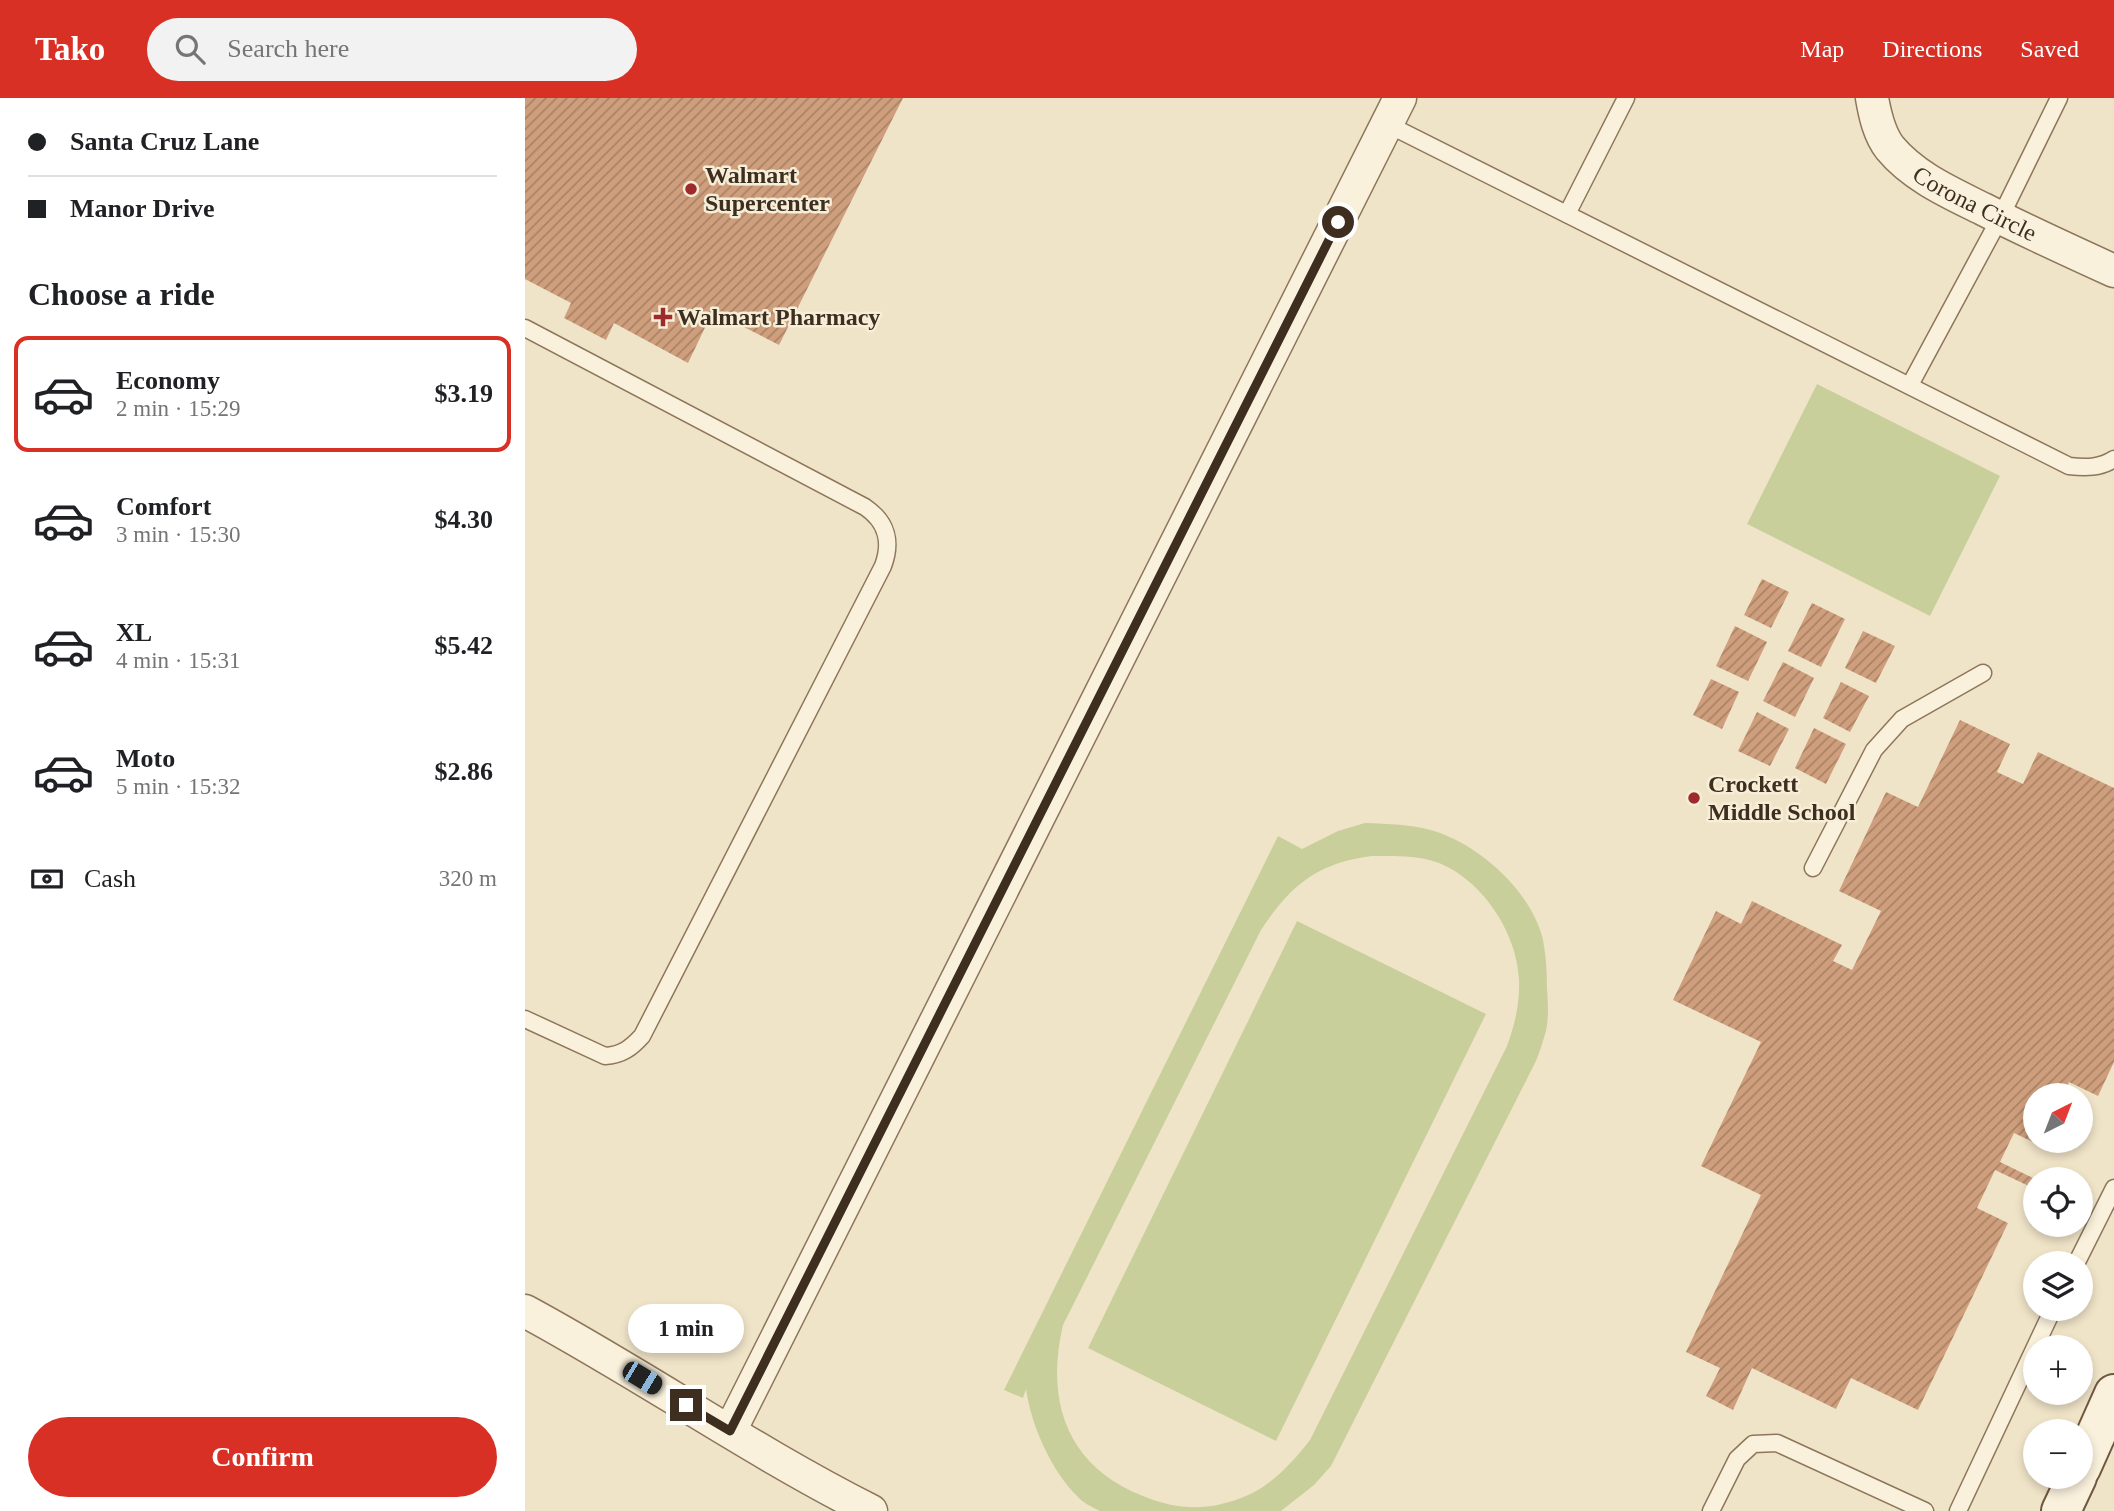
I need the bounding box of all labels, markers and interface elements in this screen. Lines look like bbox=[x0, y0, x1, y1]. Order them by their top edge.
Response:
search box bbox=[147, 18, 637, 81]
icon: search bbox=[171, 30, 209, 68]
text: Tako bbox=[35, 31, 105, 67]
text: Search here bbox=[227, 34, 349, 63]
text: Map bbox=[1800, 36, 1844, 62]
text: Directions bbox=[1882, 36, 1982, 62]
text: Saved bbox=[2020, 36, 2079, 62]
text: Santa Cruz Lane bbox=[70, 127, 259, 156]
street label: Corona Circle bbox=[1908, 161, 2041, 246]
place label: Walmart Supercenter bbox=[705, 162, 830, 216]
marker: Walmart Supercenter bbox=[683, 181, 699, 197]
text: Manor Drive bbox=[70, 194, 215, 223]
route start bbox=[1322, 206, 1354, 238]
text: Choose a ride bbox=[28, 276, 215, 312]
place label: Walmart Pharmacy bbox=[677, 304, 880, 330]
marker: Walmart Pharmacy bbox=[655, 309, 671, 325]
icon: car bbox=[32, 363, 95, 426]
text: Economy bbox=[116, 366, 220, 395]
text: $3.19 bbox=[435, 379, 493, 408]
text: 2 min · 15:29 bbox=[116, 396, 241, 421]
icon: car bbox=[32, 489, 95, 552]
text: Comfort bbox=[116, 492, 211, 521]
text: $4.30 bbox=[435, 505, 493, 534]
text: 3 min · 15:30 bbox=[116, 522, 241, 547]
icon: car bbox=[32, 615, 95, 678]
text: XL bbox=[116, 618, 152, 647]
text: $5.42 bbox=[435, 631, 493, 660]
text: 4 min · 15:31 bbox=[116, 648, 241, 673]
icon: car bbox=[32, 741, 95, 804]
text: Moto bbox=[116, 744, 175, 773]
text: $2.86 bbox=[435, 757, 493, 786]
place label: Crockett Middle School bbox=[1708, 771, 1856, 825]
text: 5 min · 15:32 bbox=[116, 774, 241, 799]
marker: Crockett Middle School bbox=[1686, 790, 1702, 806]
icon: cash bbox=[28, 860, 66, 898]
text: Cash bbox=[84, 864, 136, 893]
text: 320 m bbox=[439, 866, 497, 891]
north arrow bbox=[2023, 1083, 2093, 1153]
map controls bbox=[2023, 1083, 2093, 1489]
button: locate bbox=[2023, 1167, 2093, 1237]
button: layers bbox=[2023, 1251, 2093, 1321]
callout: 1 min bbox=[628, 1304, 744, 1352]
text: 1 min bbox=[658, 1316, 714, 1341]
button: + bbox=[2023, 1335, 2093, 1405]
car bbox=[619, 1358, 666, 1398]
route end bbox=[670, 1389, 702, 1421]
button: Confirm bbox=[28, 1417, 497, 1497]
button: − bbox=[2023, 1419, 2093, 1489]

